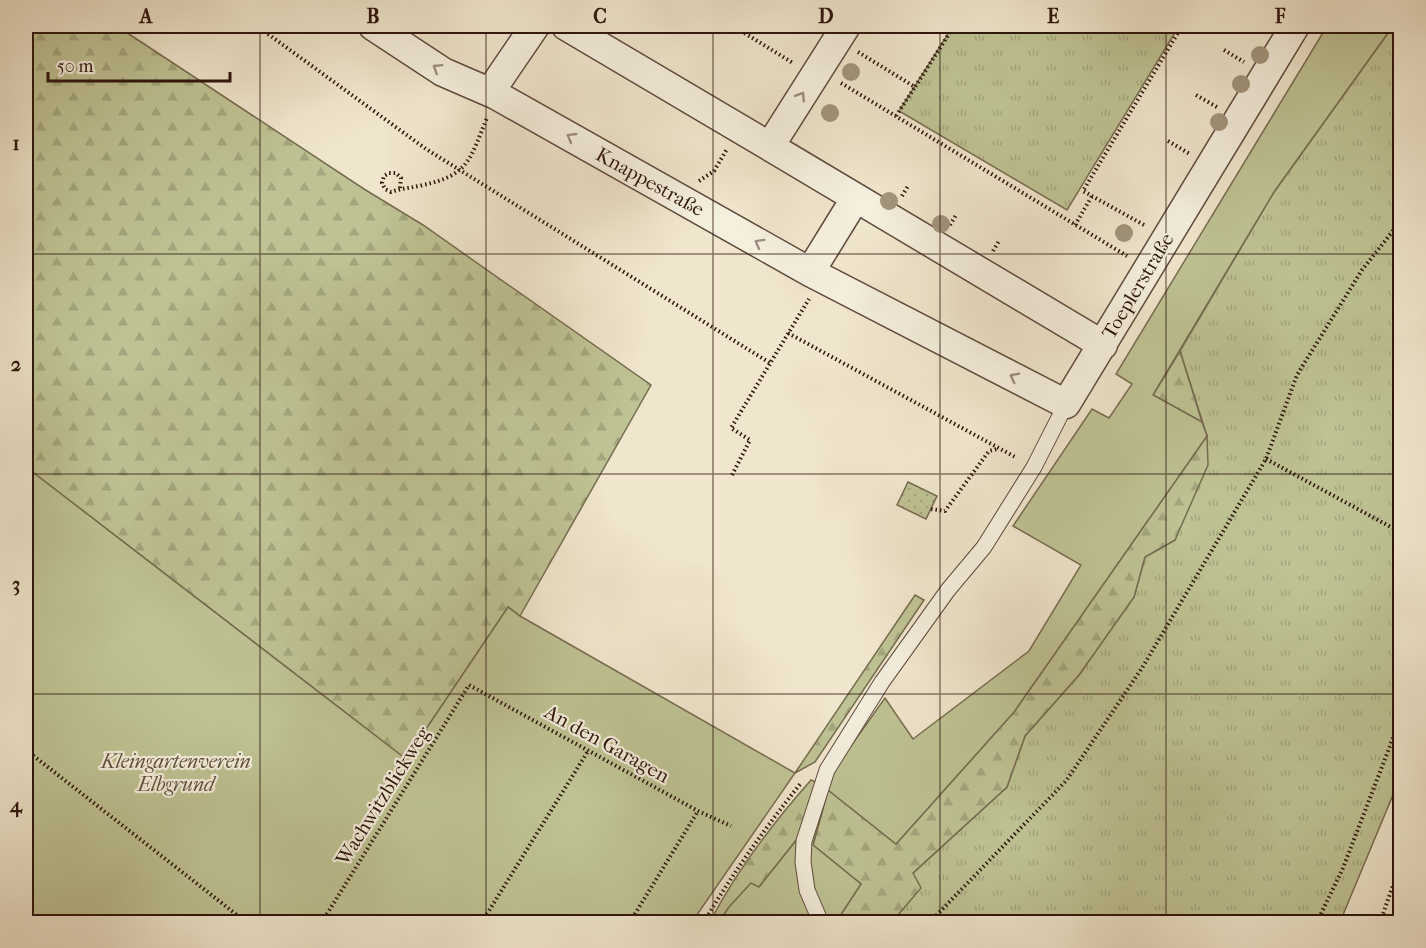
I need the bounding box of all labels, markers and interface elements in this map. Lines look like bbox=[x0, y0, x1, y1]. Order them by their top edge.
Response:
text: A bbox=[138, 5, 154, 28]
text: B bbox=[366, 5, 380, 28]
text: C bbox=[593, 5, 607, 28]
text: D bbox=[818, 5, 834, 28]
text: E bbox=[1047, 5, 1059, 28]
text: F bbox=[1274, 5, 1286, 28]
scale bar bbox=[48, 45, 230, 83]
text: 50 m bbox=[57, 56, 94, 77]
one-way arrow bbox=[433, 64, 444, 75]
one-way arrow bbox=[794, 92, 806, 102]
text: 1 bbox=[12, 132, 20, 155]
one-way arrow bbox=[567, 133, 577, 145]
street label: Knappestraße bbox=[592, 143, 708, 221]
street label: Toeplerstraße bbox=[1097, 229, 1179, 343]
one-way arrow bbox=[755, 239, 766, 250]
text: 2 bbox=[11, 353, 21, 376]
one-way arrow bbox=[1009, 373, 1020, 385]
text: 3 bbox=[12, 573, 20, 596]
street label: An den Garagen bbox=[540, 700, 674, 788]
street label: Wachwitzblickweg bbox=[330, 722, 435, 871]
park label: Kleingartenverein Elbgrund bbox=[99, 750, 251, 796]
text: 4 bbox=[9, 794, 23, 818]

